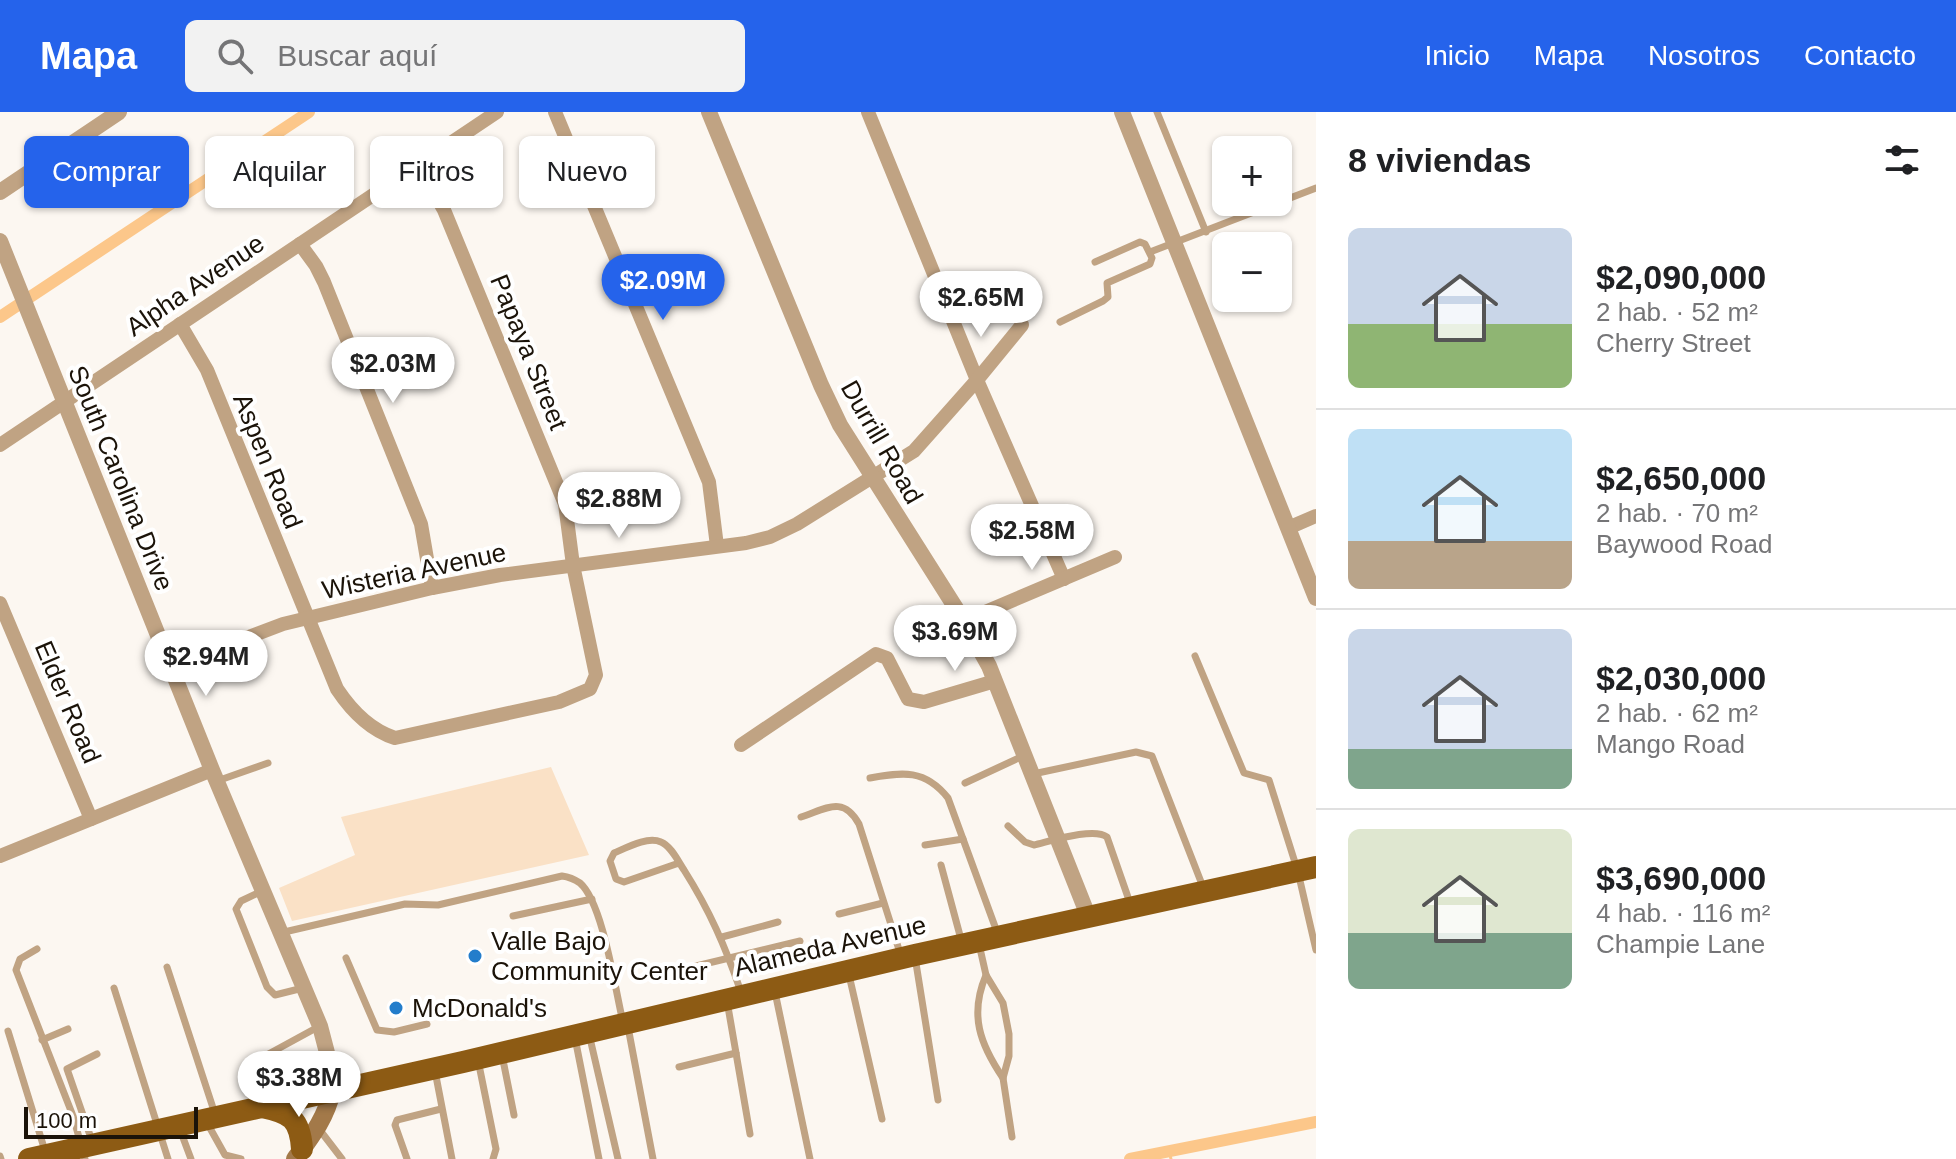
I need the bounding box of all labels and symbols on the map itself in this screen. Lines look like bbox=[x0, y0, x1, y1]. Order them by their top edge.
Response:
street label: Alpha Avenue bbox=[120, 228, 270, 342]
pin: $2.09M bbox=[598, 254, 728, 322]
street label: Papaya Street bbox=[484, 270, 574, 435]
pin: $2.65M bbox=[916, 271, 1046, 339]
pin: $2.03M bbox=[328, 337, 458, 405]
street label: South Carolina Drive bbox=[62, 361, 180, 595]
street label: Durrill Road bbox=[835, 375, 929, 509]
street label: Aspen Road bbox=[227, 389, 309, 533]
pin: $2.88M bbox=[554, 472, 684, 540]
pin: $2.58M bbox=[967, 504, 1097, 572]
street label: Wisteria Avenue bbox=[319, 537, 509, 605]
pin: $3.69M bbox=[890, 605, 1020, 673]
pin: $2.94M bbox=[141, 630, 271, 698]
street label: Elder Road bbox=[29, 636, 107, 768]
street label: Alameda Avenue bbox=[731, 909, 929, 983]
place label: Valle Bajo Community Center bbox=[491, 926, 708, 986]
marker: Valle Bajo Community Center bbox=[466, 947, 484, 965]
place label: McDonald's bbox=[412, 993, 547, 1023]
marker: McDonald's bbox=[387, 999, 405, 1017]
pin: $3.38M bbox=[234, 1051, 364, 1119]
scale bar bbox=[24, 1103, 198, 1139]

